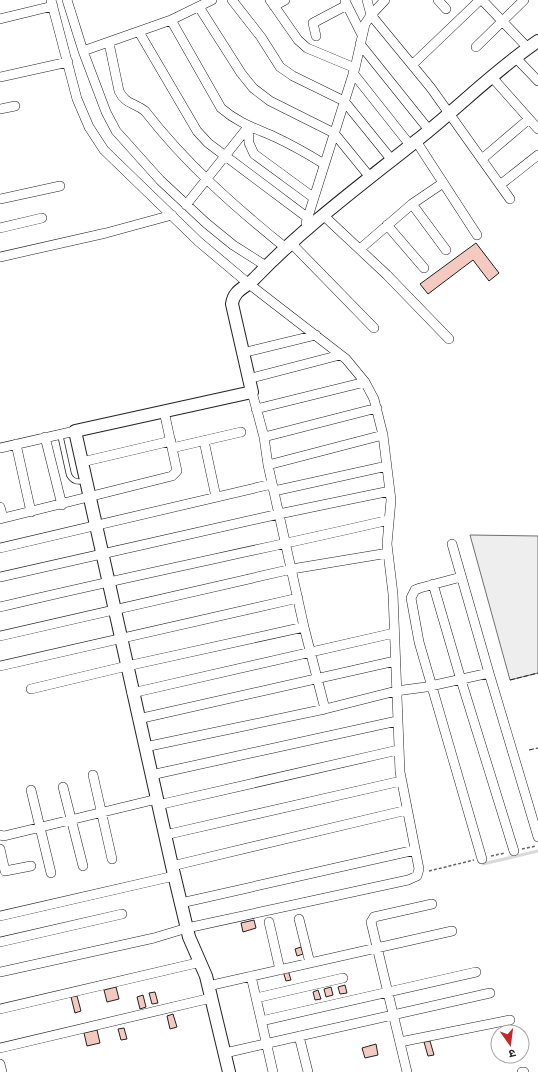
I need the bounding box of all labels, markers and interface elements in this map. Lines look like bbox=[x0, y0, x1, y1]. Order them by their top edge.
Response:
north arrow bbox=[490, 1024, 530, 1064]
text: उ bbox=[507, 1046, 517, 1060]

